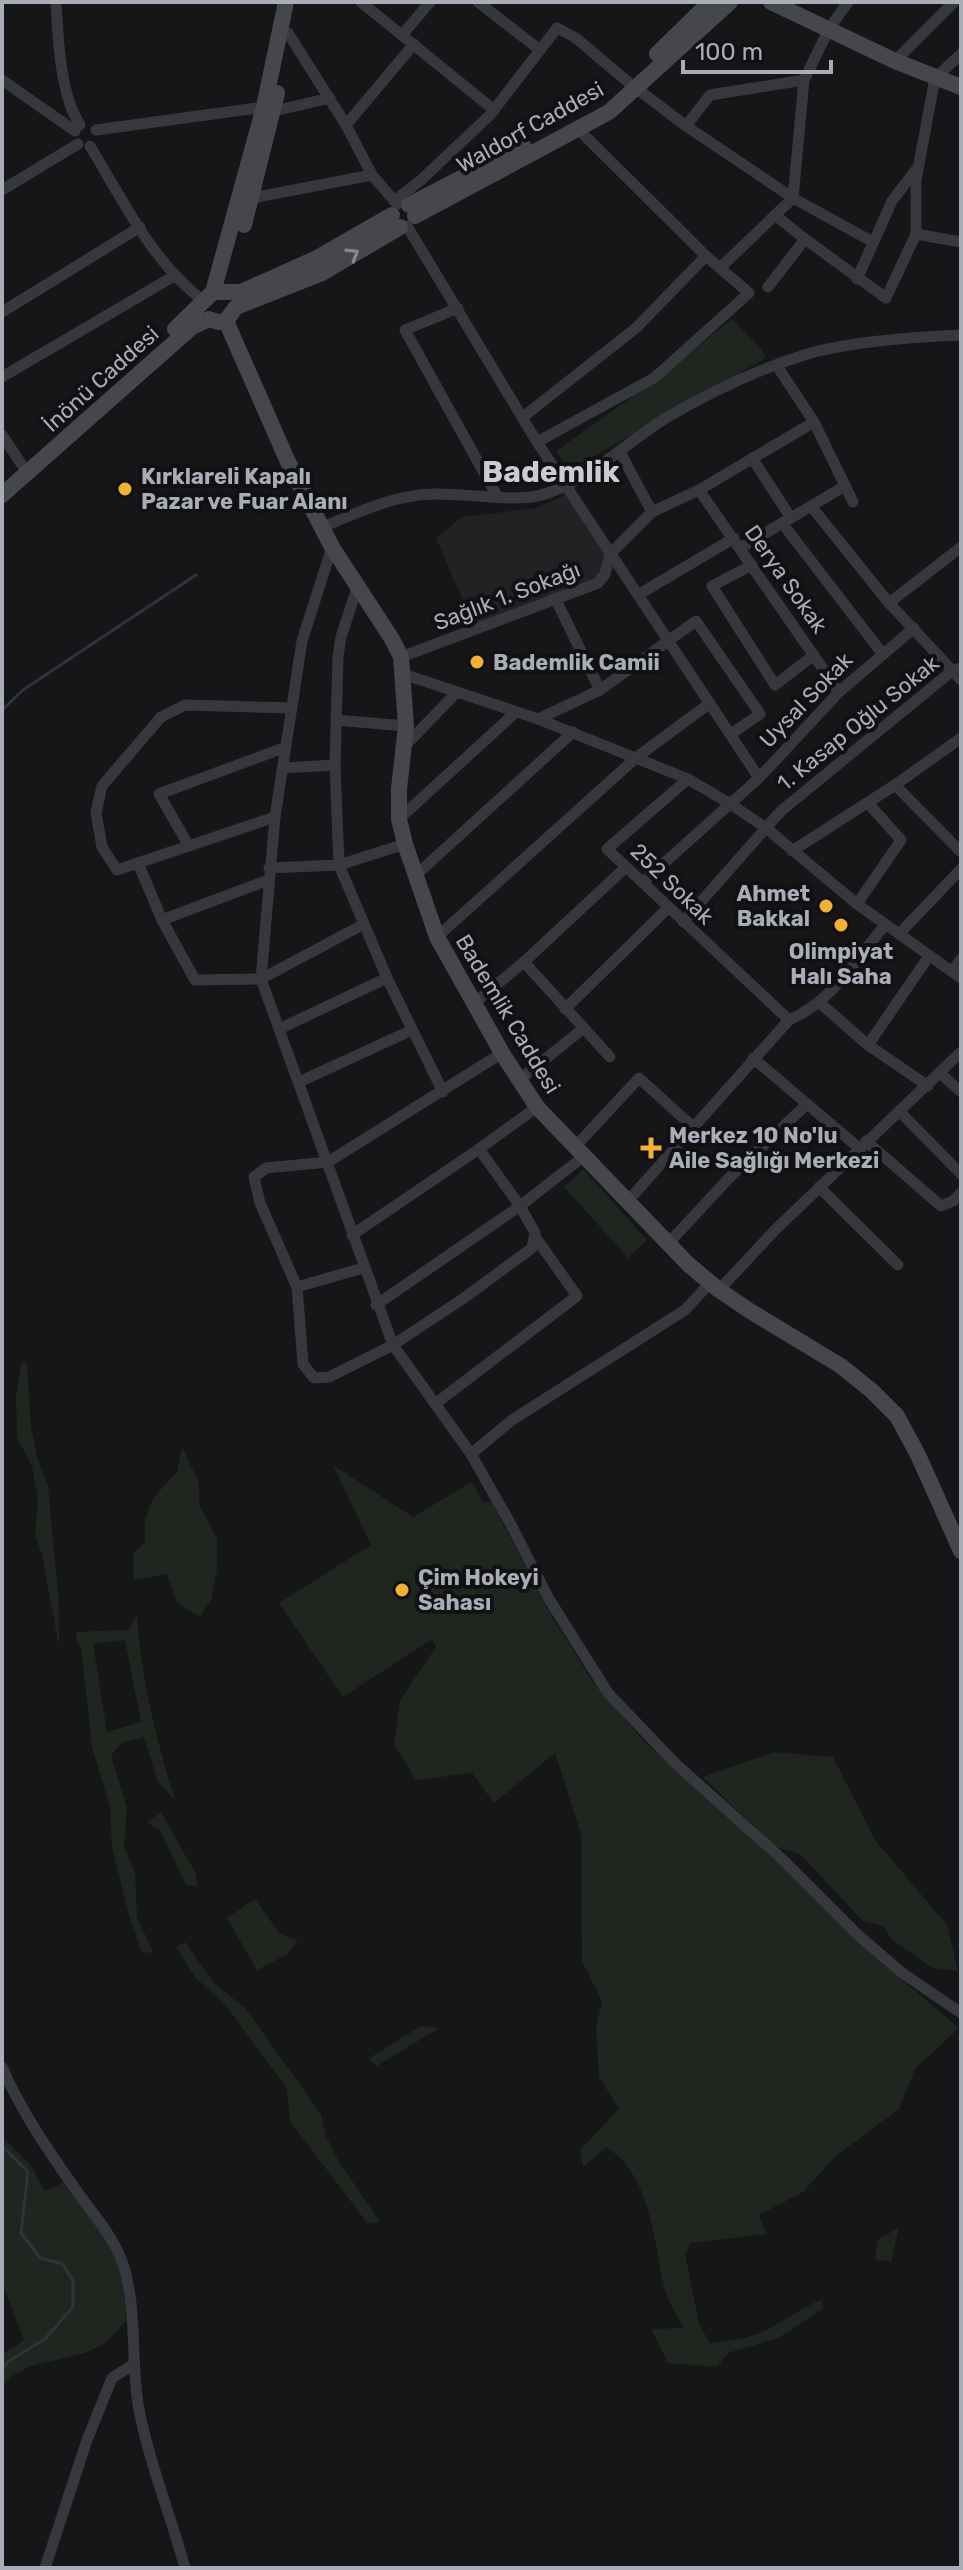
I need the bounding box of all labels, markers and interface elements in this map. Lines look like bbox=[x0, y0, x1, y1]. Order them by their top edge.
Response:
scale bar bbox=[683, 24, 831, 74]
text: 100 m bbox=[695, 38, 763, 66]
street label: Waldorf Caddesi bbox=[452, 75, 608, 179]
one-way arrow bbox=[344, 248, 359, 263]
street label: İnönü Caddesi bbox=[38, 320, 164, 438]
district label: Bademlik bbox=[482, 454, 620, 490]
place label: Kırklareli Kapalı Pazar ve Fuar Alanı bbox=[141, 463, 348, 515]
marker: Kırklareli Kapalı Pazar ve Fuar Alanı bbox=[116, 480, 134, 498]
street label: Derya Sokak bbox=[739, 520, 834, 639]
street label: Sağlık 1. Sokağı bbox=[430, 556, 584, 636]
street label: Uysal Sokak bbox=[754, 646, 859, 753]
place label: Bademlik Camii bbox=[493, 649, 660, 676]
street label: 1. Kasap Oğlu Sokak bbox=[772, 649, 945, 797]
marker: Bademlik Camii bbox=[468, 653, 486, 671]
street label: 252 Sokak bbox=[625, 838, 720, 931]
place label: Ahmet Bakkal bbox=[736, 880, 810, 932]
marker: Ahmet Bakkal bbox=[817, 897, 835, 915]
marker: Olimpiyat Halı Saha bbox=[832, 916, 850, 934]
street label: Bademlik Caddesi bbox=[450, 930, 566, 1098]
place label: Olimpiyat Halı Saha bbox=[789, 938, 893, 990]
place label: Merkez 10 No'lu Aile Sağlığı Merkezi bbox=[669, 1122, 879, 1174]
marker: Merkez 10 No'lu Aile Sağlığı Merkezi bbox=[640, 1137, 662, 1159]
place label: Çim Hokeyi Sahası bbox=[418, 1564, 539, 1616]
marker: Çim Hokeyi Sahası bbox=[393, 1581, 411, 1599]

